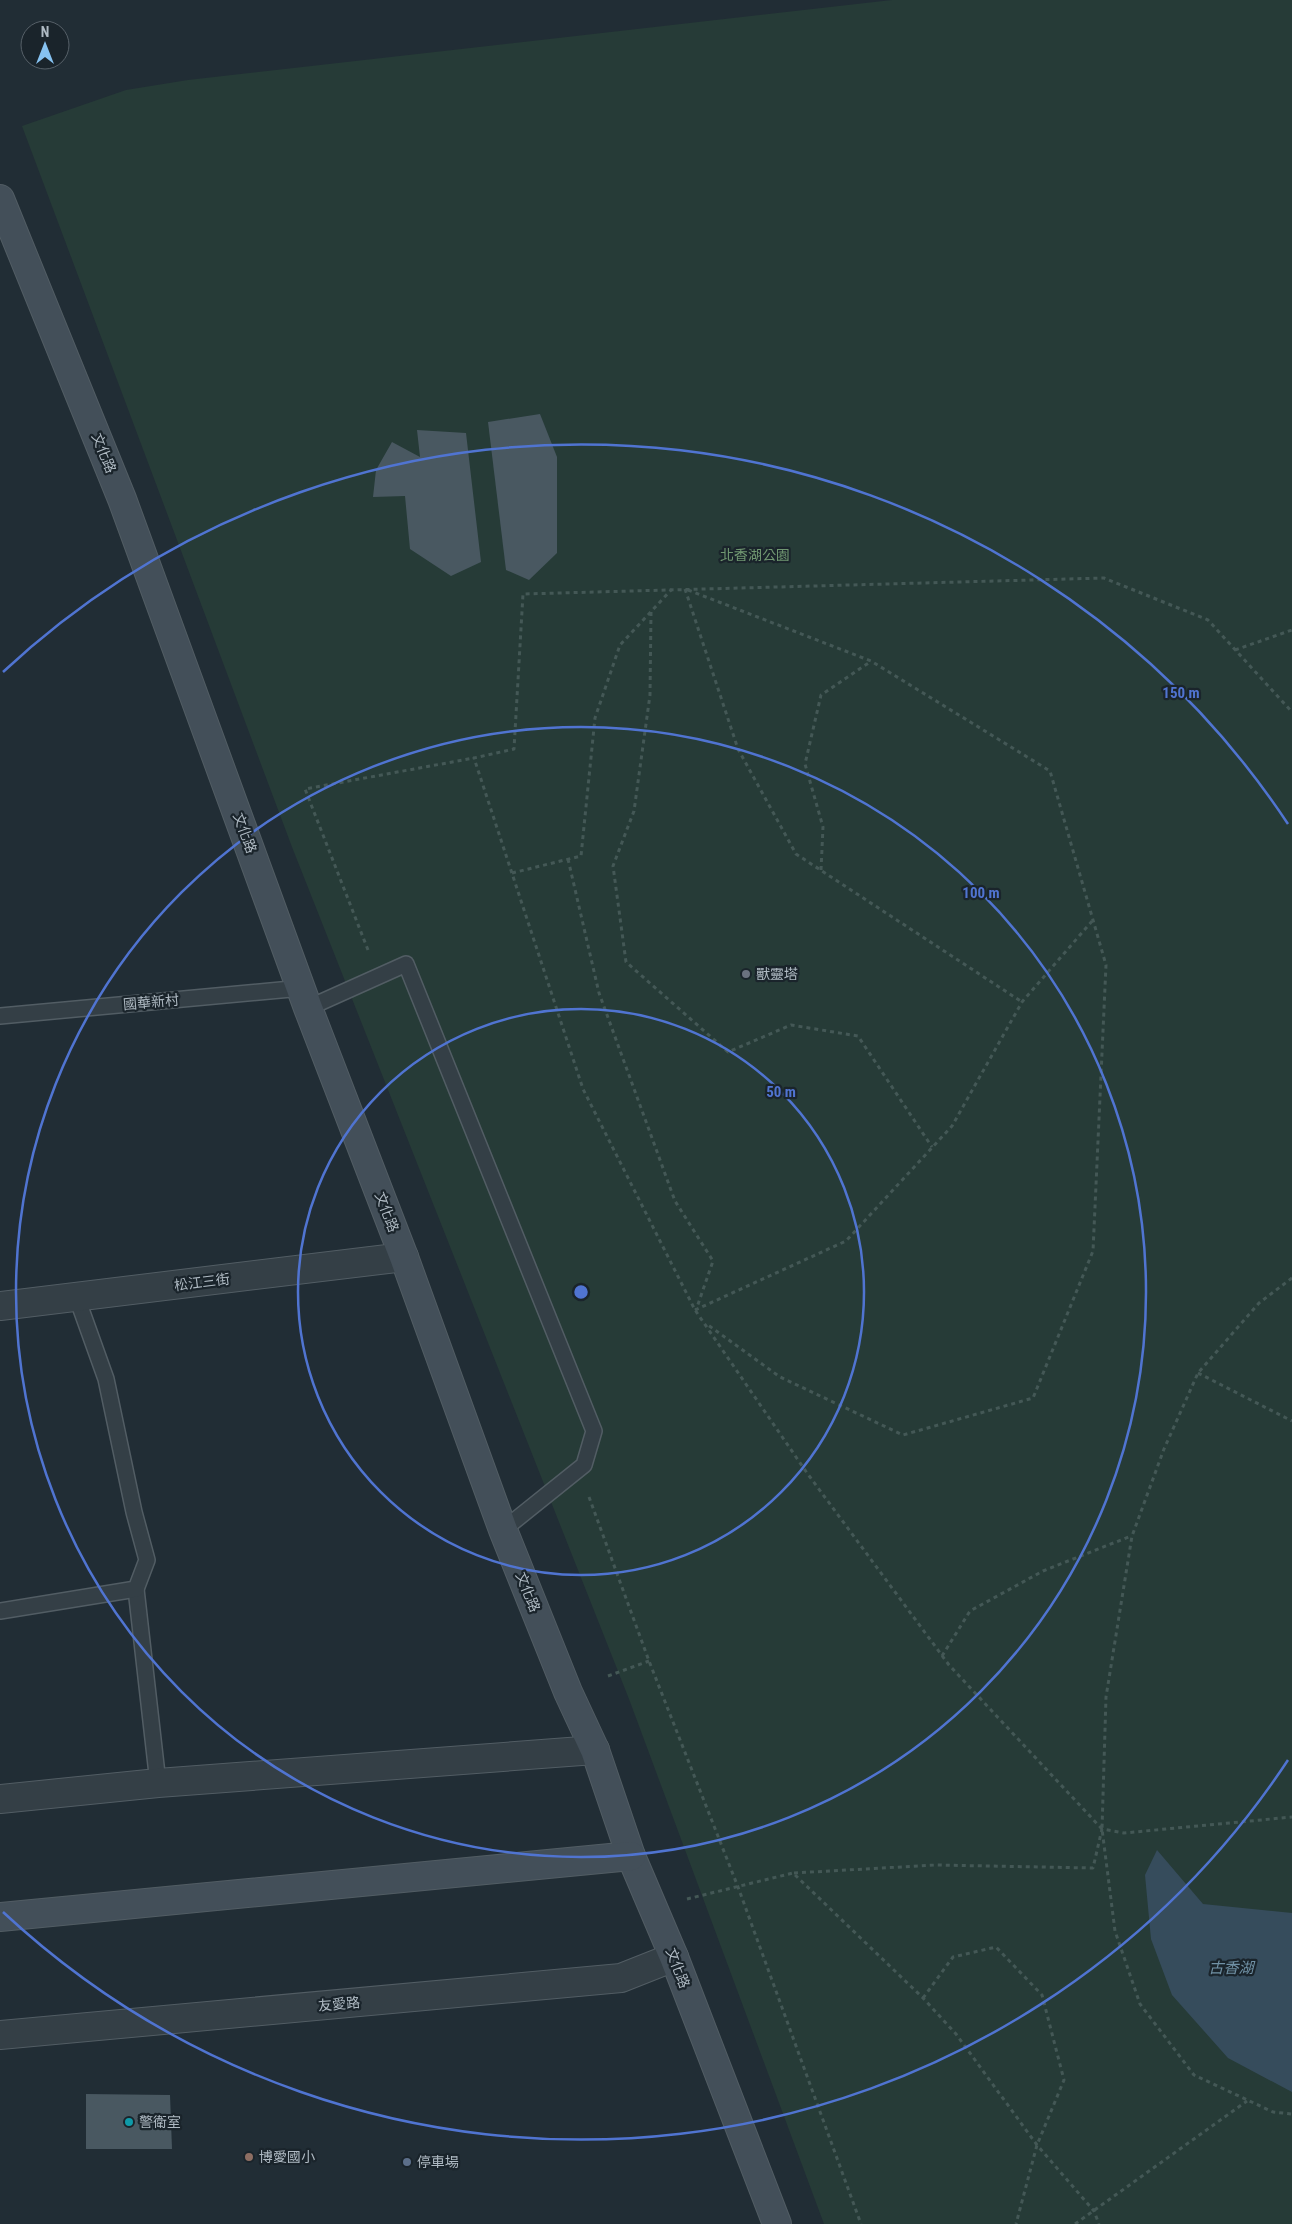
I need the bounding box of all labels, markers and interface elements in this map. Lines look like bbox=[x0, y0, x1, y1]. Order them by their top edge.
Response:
north arrow bbox=[20, 20, 70, 70]
text: N bbox=[41, 24, 49, 40]
street label: 文化路 bbox=[89, 431, 119, 475]
park label: 北香湖公園 bbox=[720, 547, 790, 563]
text: 150 m bbox=[1162, 684, 1200, 702]
street label: 文化路 bbox=[230, 811, 260, 855]
text: 100 m bbox=[962, 884, 1000, 902]
place label: 獸靈塔 bbox=[756, 966, 798, 982]
marker: 獸靈塔 bbox=[740, 968, 752, 980]
street label: 國華新村 bbox=[122, 992, 180, 1012]
text: 50 m bbox=[766, 1083, 796, 1101]
street label: 文化路 bbox=[372, 1190, 402, 1234]
street label: 松江三街 bbox=[173, 1271, 231, 1293]
centre of rings bbox=[572, 1283, 590, 1301]
street label: 文化路 bbox=[513, 1570, 543, 1614]
street label: 文化路 bbox=[663, 1946, 693, 1990]
water label: 古香湖 bbox=[1208, 1959, 1255, 1977]
street label: 友愛路 bbox=[317, 1994, 361, 2014]
place label: 警衛室 bbox=[139, 2114, 181, 2130]
marker: 警衛室 bbox=[123, 2116, 135, 2128]
place label: 博愛國小 bbox=[259, 2149, 315, 2165]
marker: 博愛國小 bbox=[243, 2151, 255, 2163]
place label: 停車場 bbox=[417, 2154, 459, 2170]
marker: 停車場 bbox=[401, 2156, 413, 2168]

